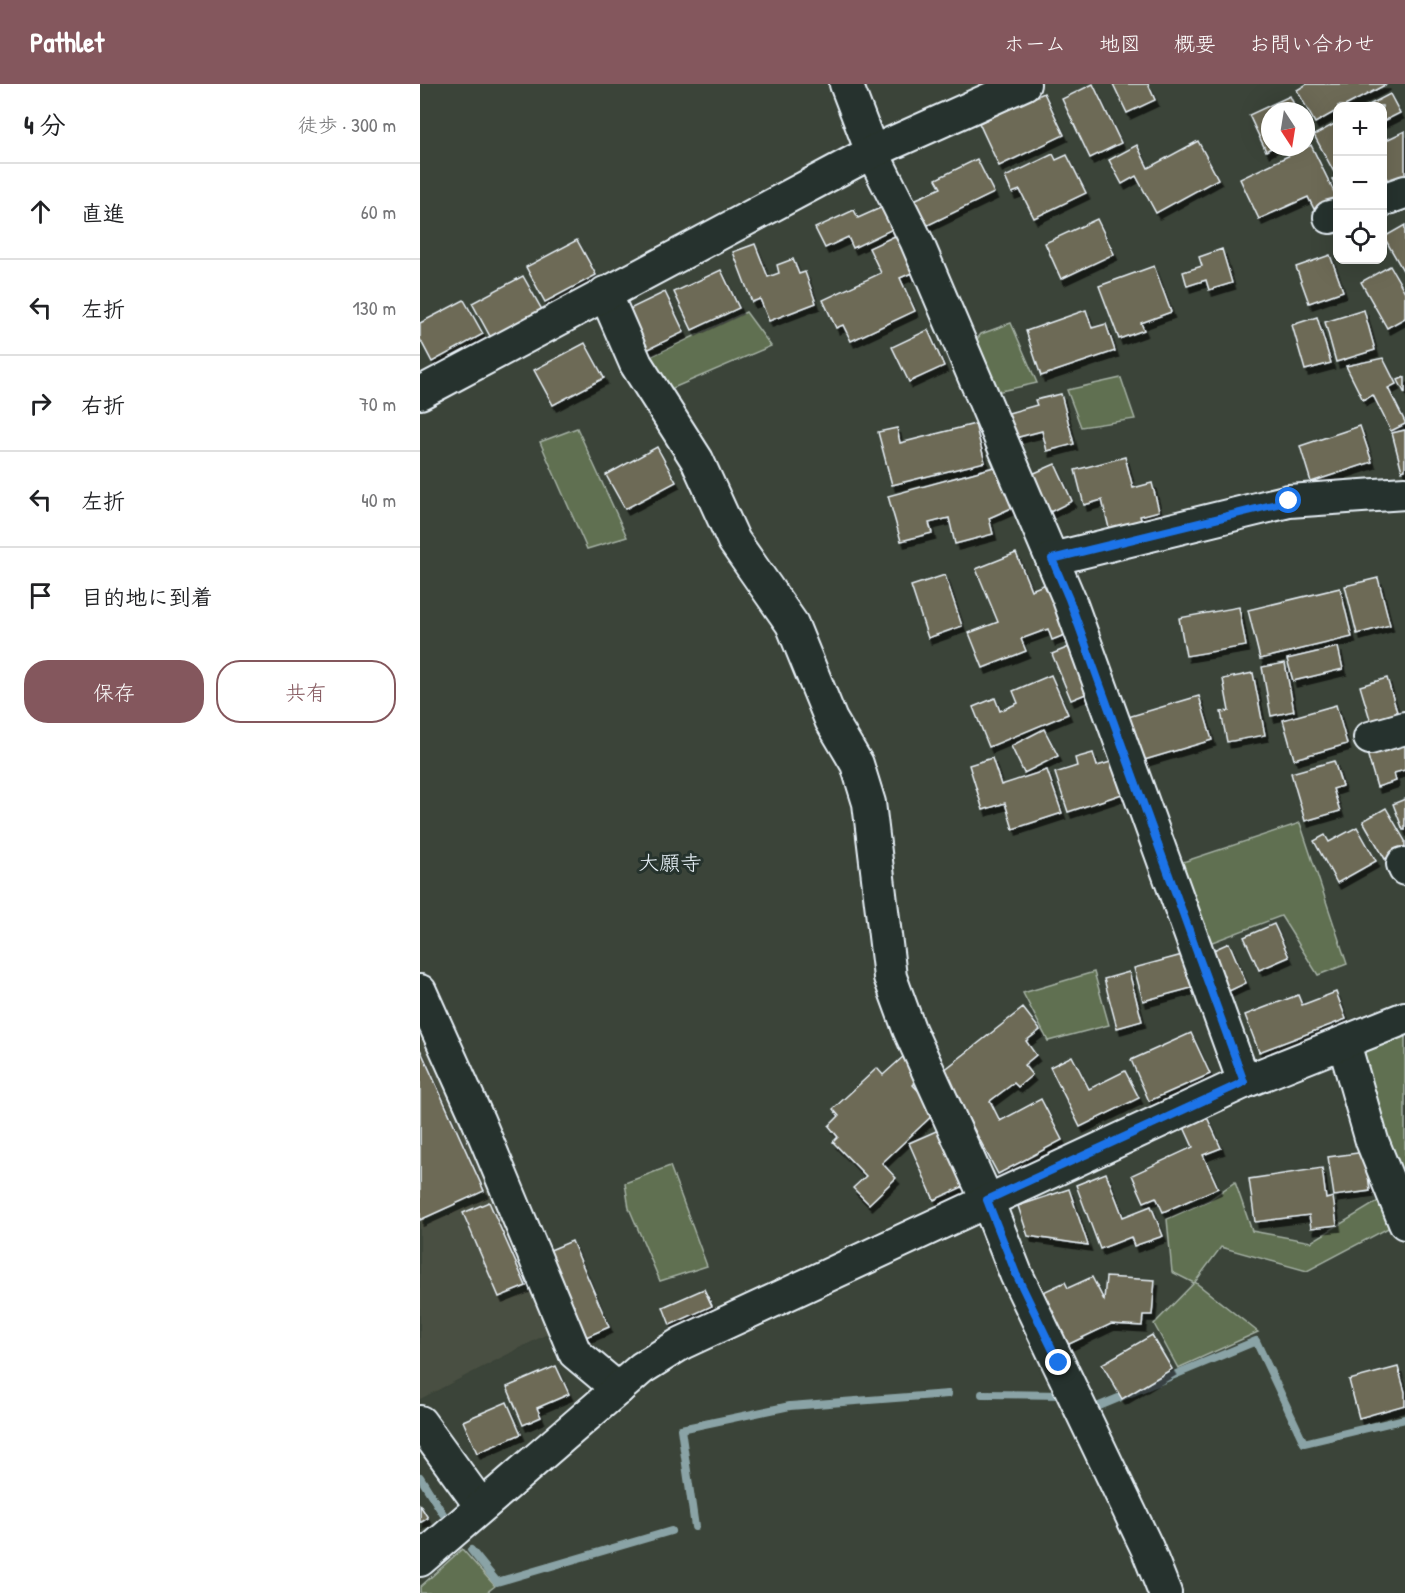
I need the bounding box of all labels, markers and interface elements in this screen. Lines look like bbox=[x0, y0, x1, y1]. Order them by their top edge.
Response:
text: Pathlet bbox=[30, 23, 104, 61]
text: ホーム bbox=[1004, 29, 1066, 58]
text: 地図 bbox=[1099, 29, 1141, 58]
text: 概要 bbox=[1174, 29, 1216, 58]
text: お問い合わせ bbox=[1249, 29, 1375, 58]
north arrow bbox=[1261, 102, 1315, 156]
map controls bbox=[1333, 102, 1387, 264]
button: + bbox=[1333, 102, 1387, 156]
text: 4 分 bbox=[24, 107, 66, 142]
text: 徒歩 · 300 m bbox=[298, 111, 396, 138]
button: − bbox=[1333, 156, 1387, 210]
icon: ahead bbox=[24, 195, 57, 228]
text: 直進 bbox=[81, 198, 125, 228]
text: 60 m bbox=[361, 198, 396, 225]
button: locate bbox=[1333, 210, 1387, 264]
icon: left bbox=[24, 291, 57, 324]
text: 左折 bbox=[81, 294, 125, 324]
text: 130 m bbox=[353, 294, 396, 321]
icon: right bbox=[24, 387, 57, 420]
text: 右折 bbox=[81, 390, 125, 420]
text: 70 m bbox=[359, 390, 396, 417]
icon: left bbox=[24, 483, 57, 516]
text: 左折 bbox=[81, 486, 125, 516]
text: 40 m bbox=[361, 486, 396, 513]
route start bbox=[1275, 487, 1301, 513]
icon: arrive bbox=[24, 579, 57, 612]
text: 目的地に到着 bbox=[81, 582, 213, 612]
button: 保存 bbox=[24, 660, 204, 723]
button: 共有 bbox=[216, 660, 396, 723]
district label: 大願寺 bbox=[639, 848, 702, 877]
route end bbox=[1045, 1349, 1071, 1375]

